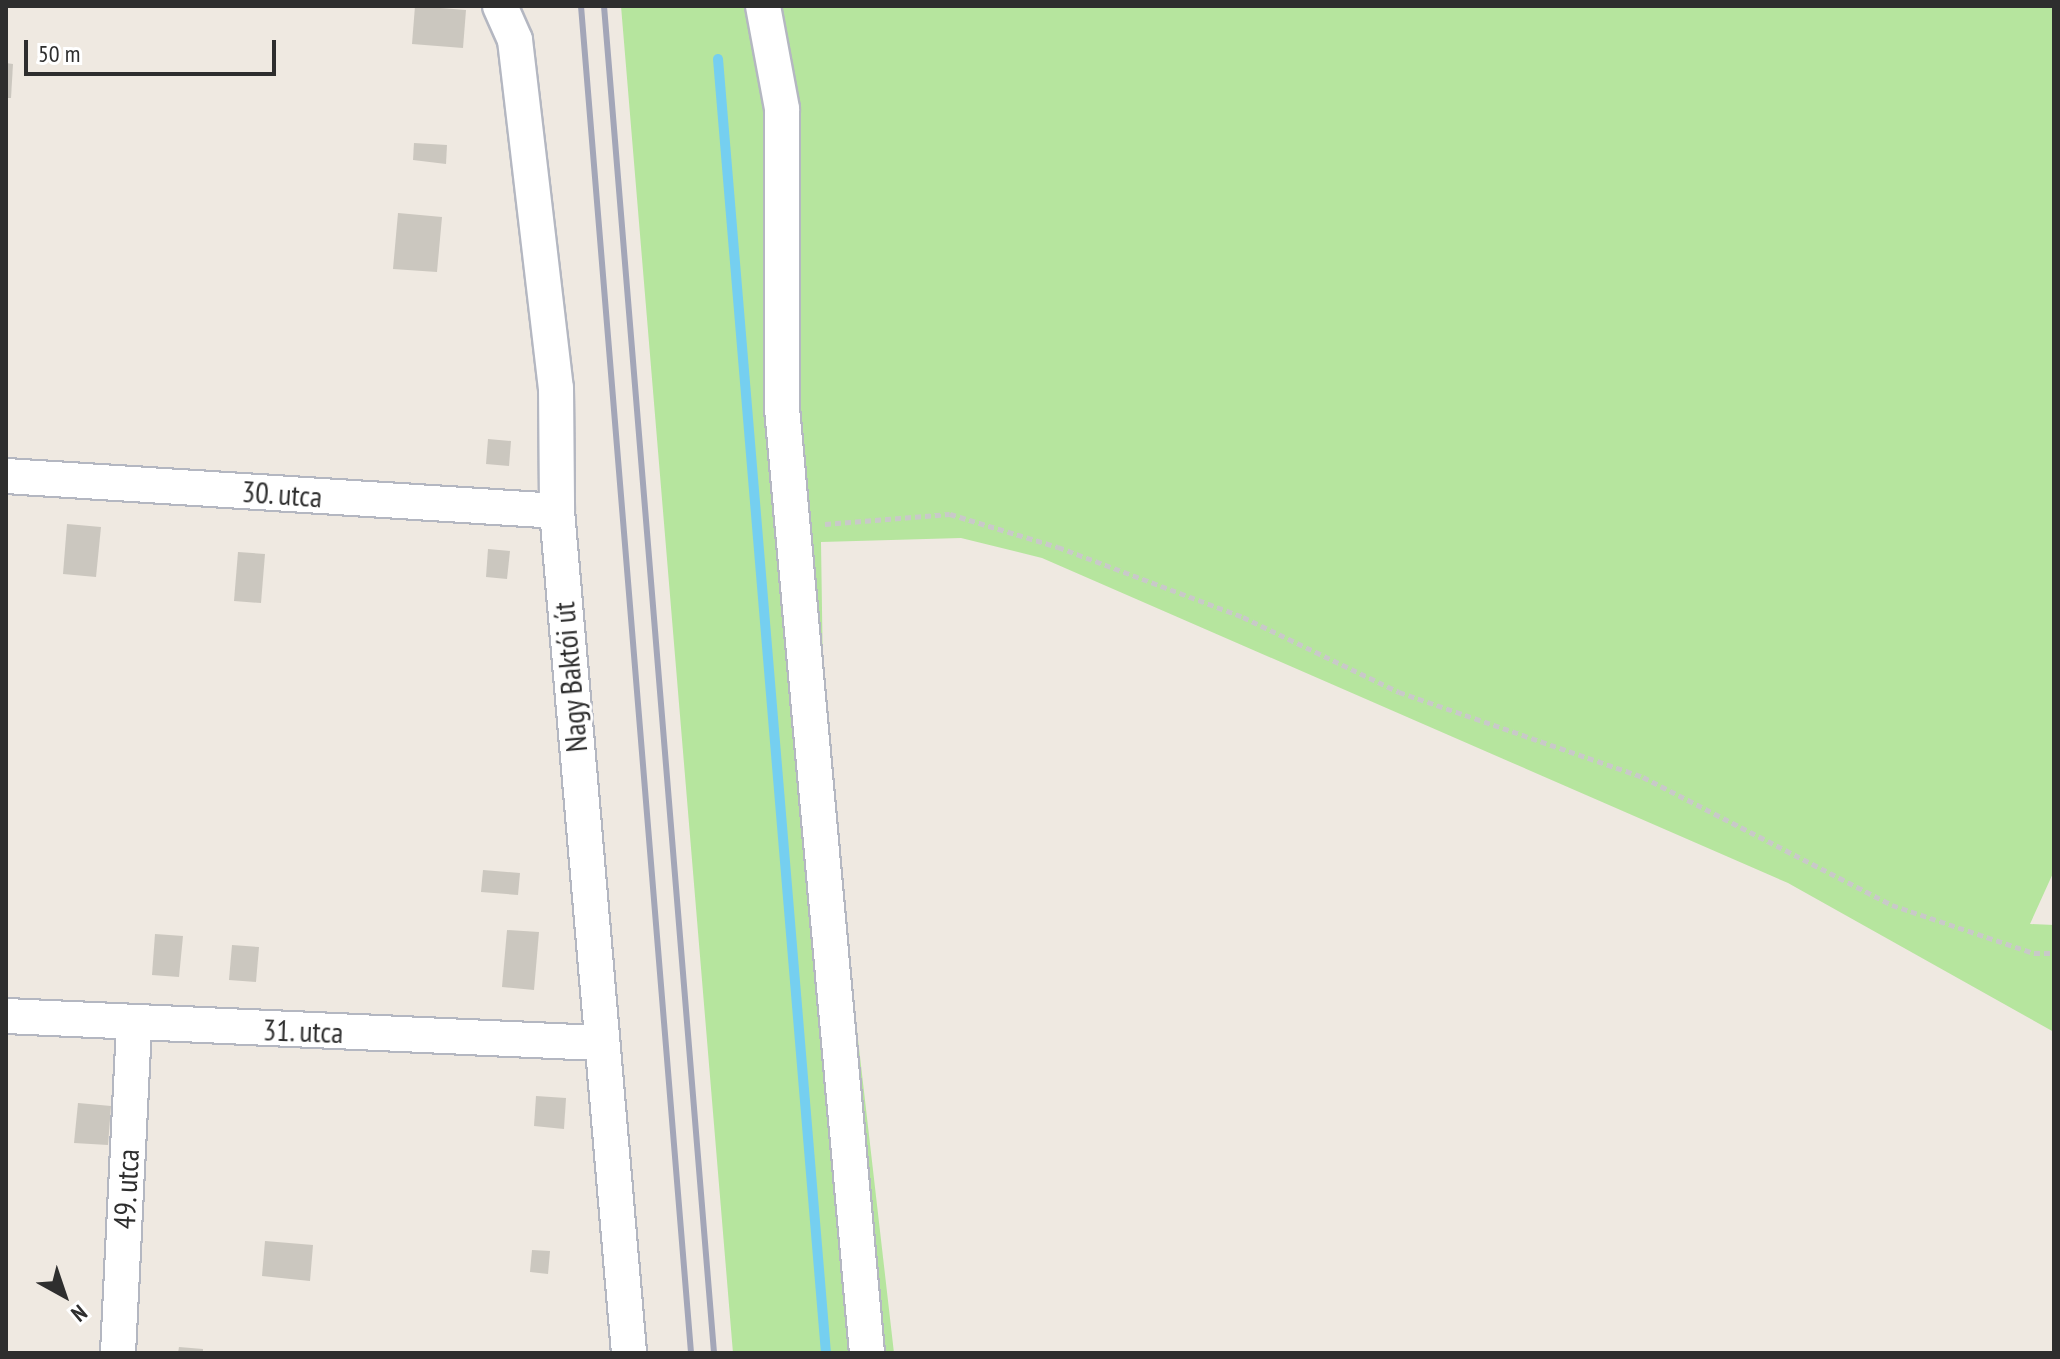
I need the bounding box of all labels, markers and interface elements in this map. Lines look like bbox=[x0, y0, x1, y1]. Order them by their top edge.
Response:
scale bar bbox=[28, 24, 280, 74]
text: 50 m bbox=[38, 38, 80, 69]
street label: 30. utca bbox=[240, 473, 324, 515]
street label: Nagy Baktói út bbox=[545, 600, 595, 754]
street label: 31. utca bbox=[261, 1012, 345, 1050]
street label: 49. utca bbox=[106, 1147, 146, 1231]
north arrow bbox=[24, 1255, 104, 1335]
text: N bbox=[66, 1299, 93, 1328]

